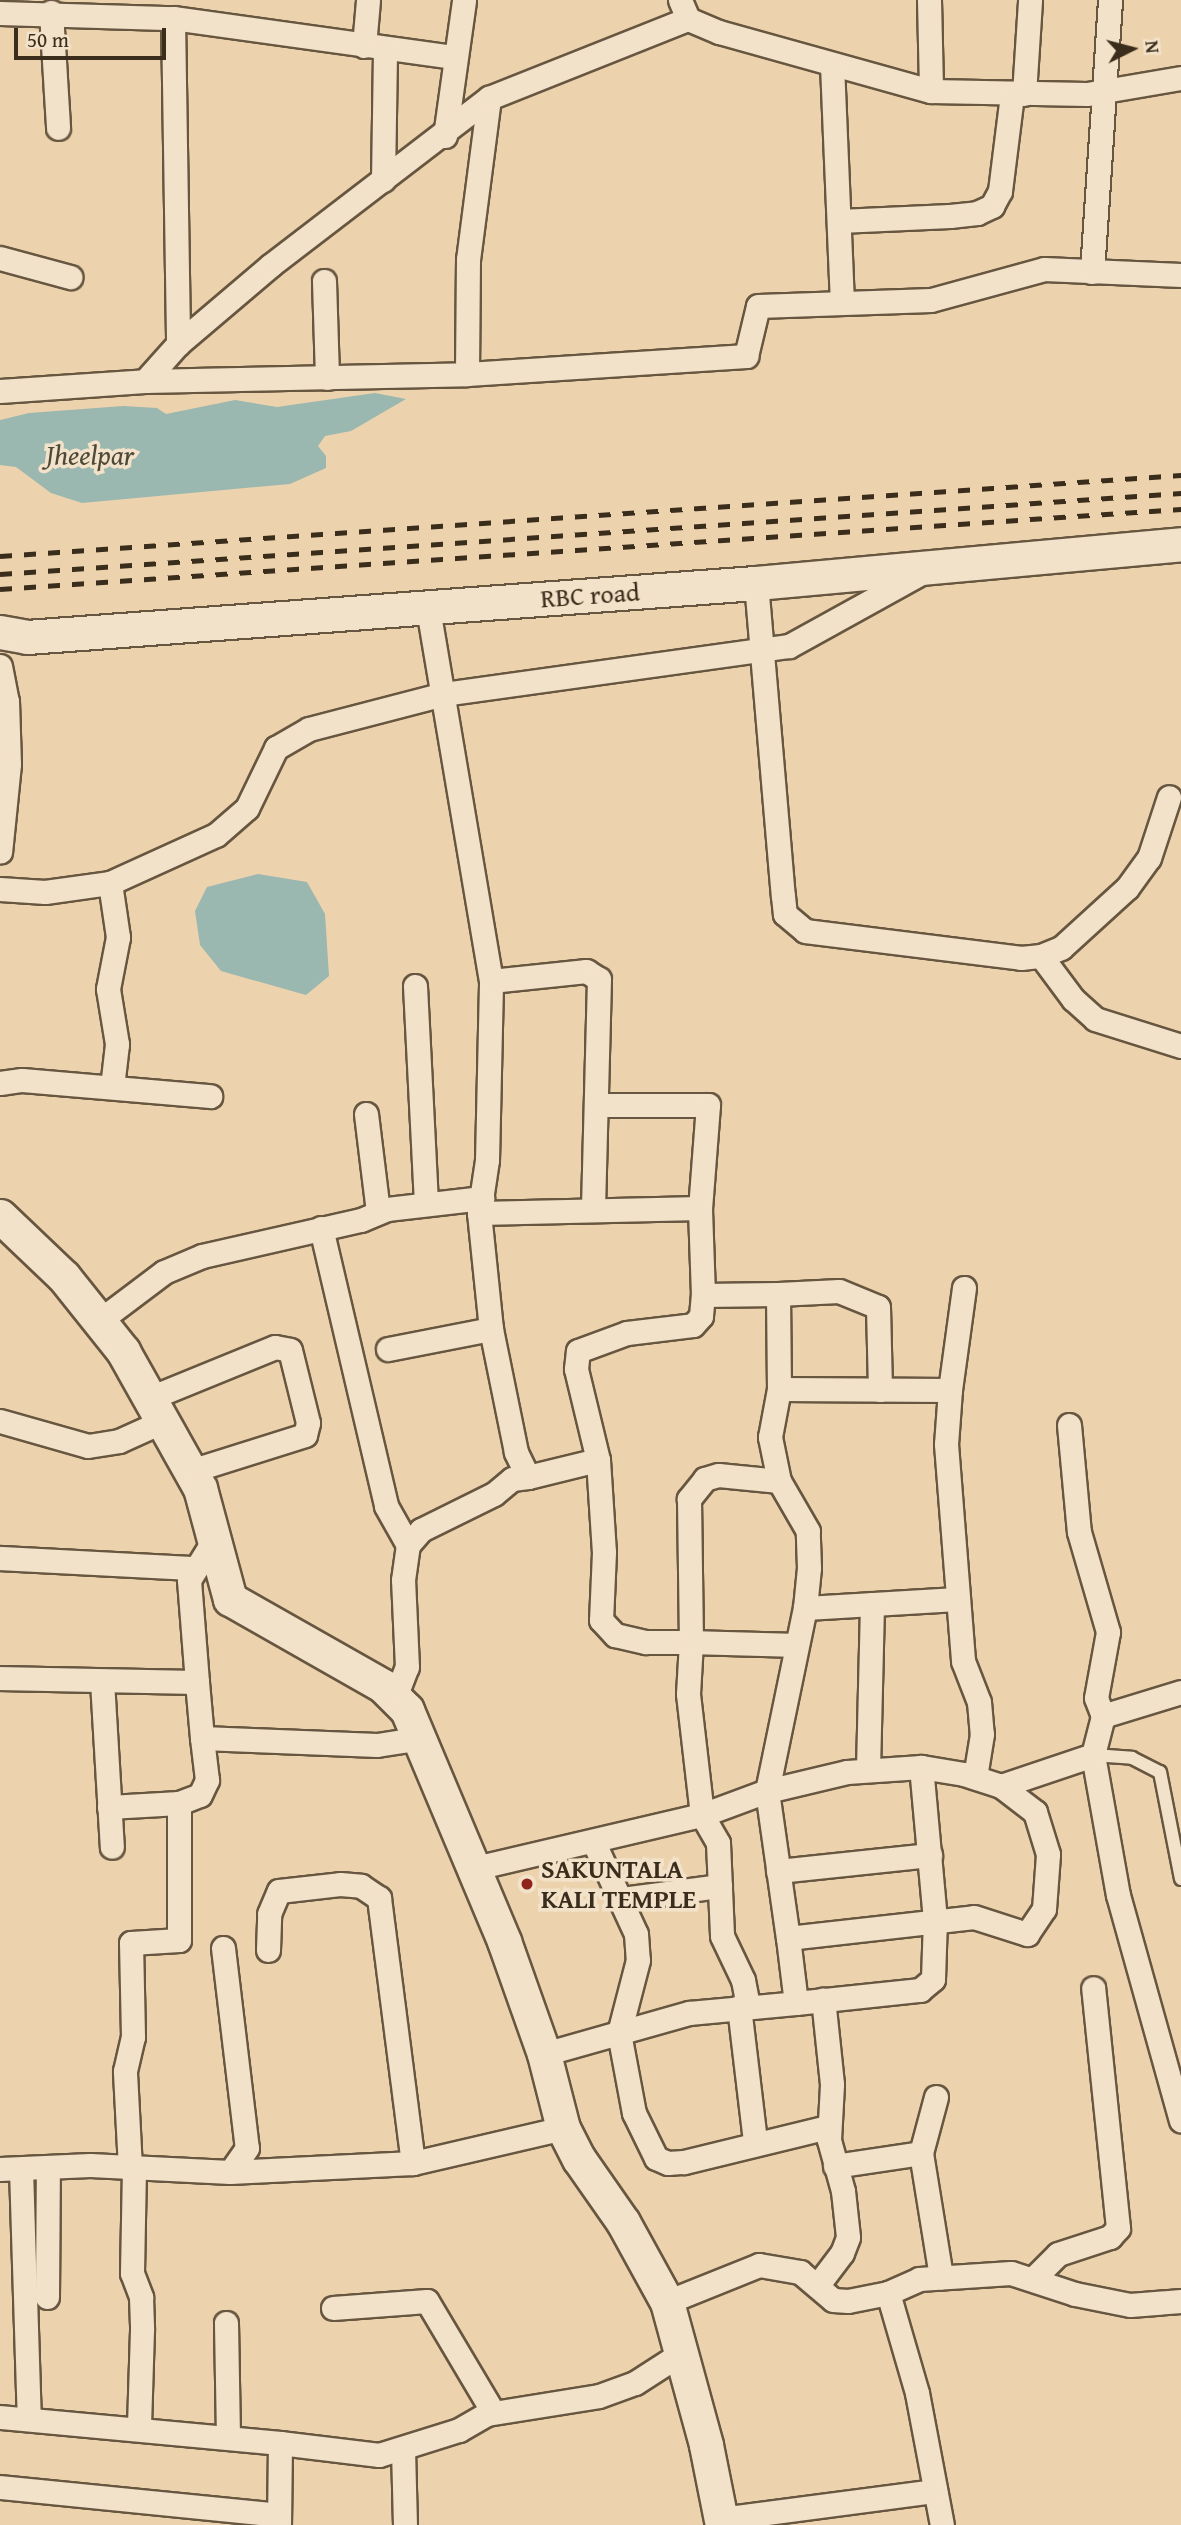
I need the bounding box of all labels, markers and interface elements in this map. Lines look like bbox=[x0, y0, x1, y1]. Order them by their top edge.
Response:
scale bar bbox=[18, 14, 170, 58]
north arrow bbox=[1097, 14, 1167, 84]
text: 50 m bbox=[27, 24, 69, 55]
text: N bbox=[1138, 39, 1167, 55]
water label: Jheelpar bbox=[46, 438, 134, 472]
street label: RBC road bbox=[539, 576, 641, 614]
place label: SAKUNTALA KALI TEMPLE bbox=[541, 1853, 696, 1914]
marker: SAKUNTALA KALI TEMPLE bbox=[519, 1876, 535, 1892]

